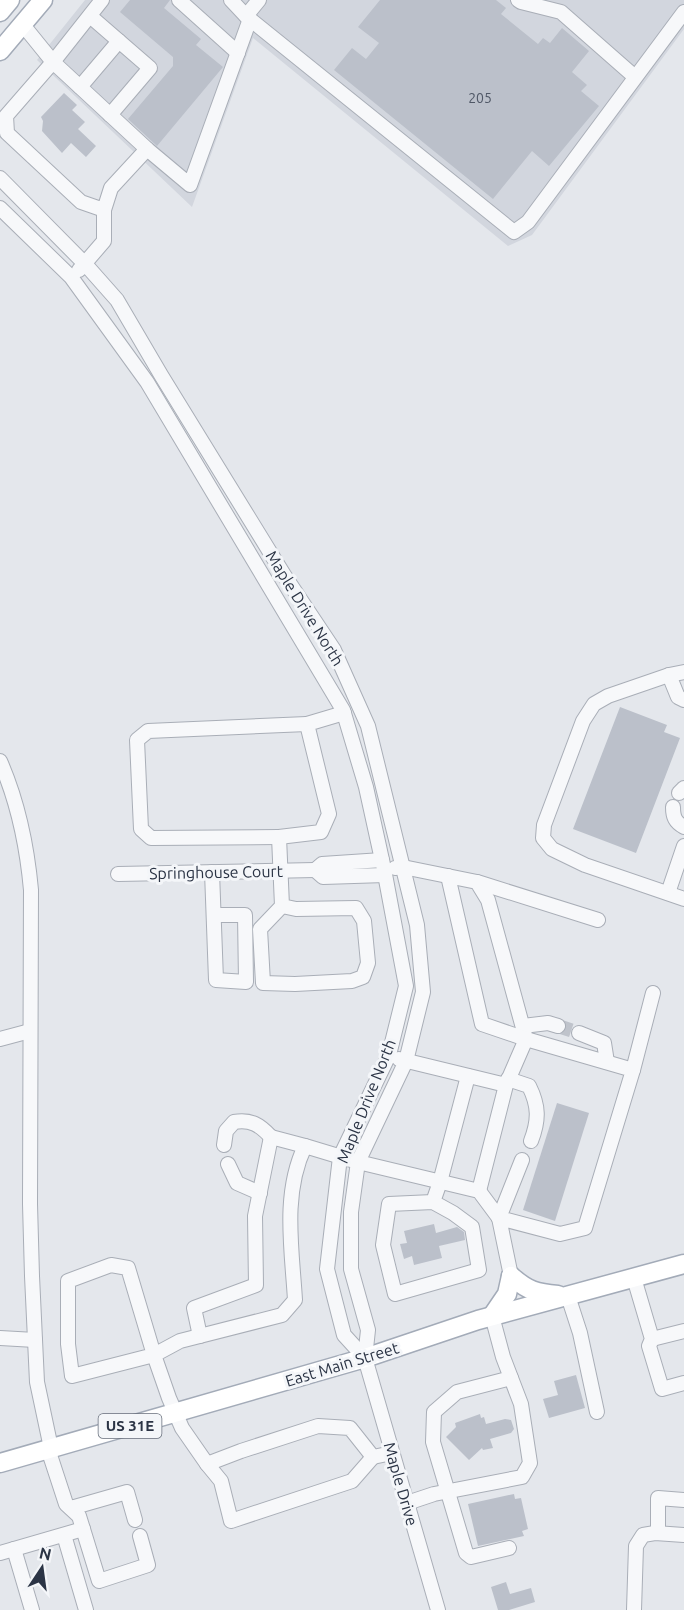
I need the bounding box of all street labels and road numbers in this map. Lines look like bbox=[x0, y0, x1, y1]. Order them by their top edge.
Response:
street label: Maple Drive North bbox=[262, 547, 348, 669]
street label: Springhouse Court bbox=[149, 862, 284, 882]
street label: Maple Drive North bbox=[333, 1036, 399, 1166]
street label: East Main Street bbox=[283, 1338, 402, 1390]
road number: US 31E bbox=[98, 1414, 162, 1438]
street label: Maple Drive bbox=[380, 1440, 422, 1528]

